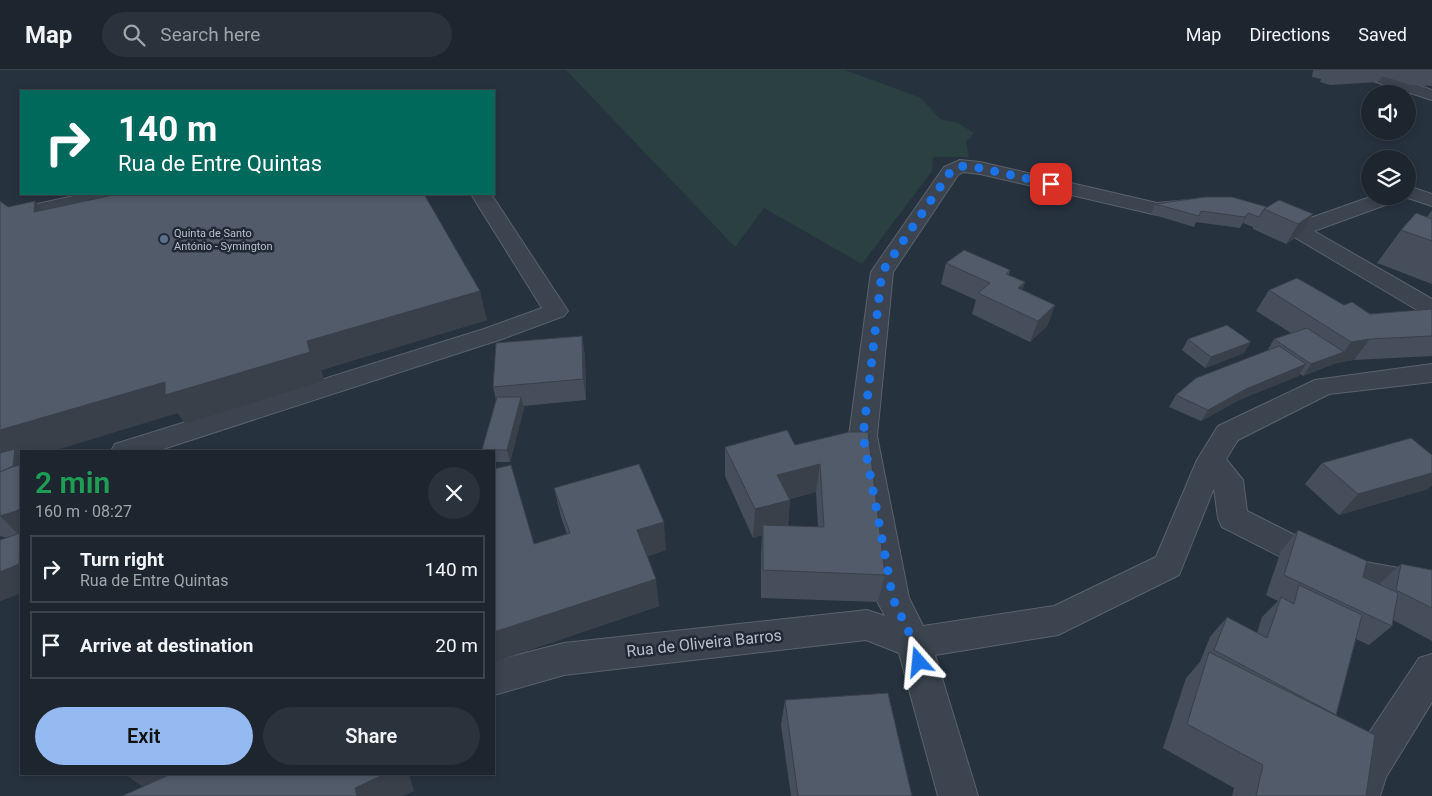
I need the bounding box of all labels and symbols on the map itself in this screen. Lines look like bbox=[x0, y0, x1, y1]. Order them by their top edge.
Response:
pin bbox=[1030, 163, 1072, 205]
place label: Quinta de Santo António - Symington bbox=[174, 227, 273, 253]
marker: Quinta de Santo António - Symington bbox=[158, 233, 170, 245]
street label: Rua de Oliveira Barros bbox=[625, 625, 783, 661]
position arrow bbox=[892, 635, 944, 687]

